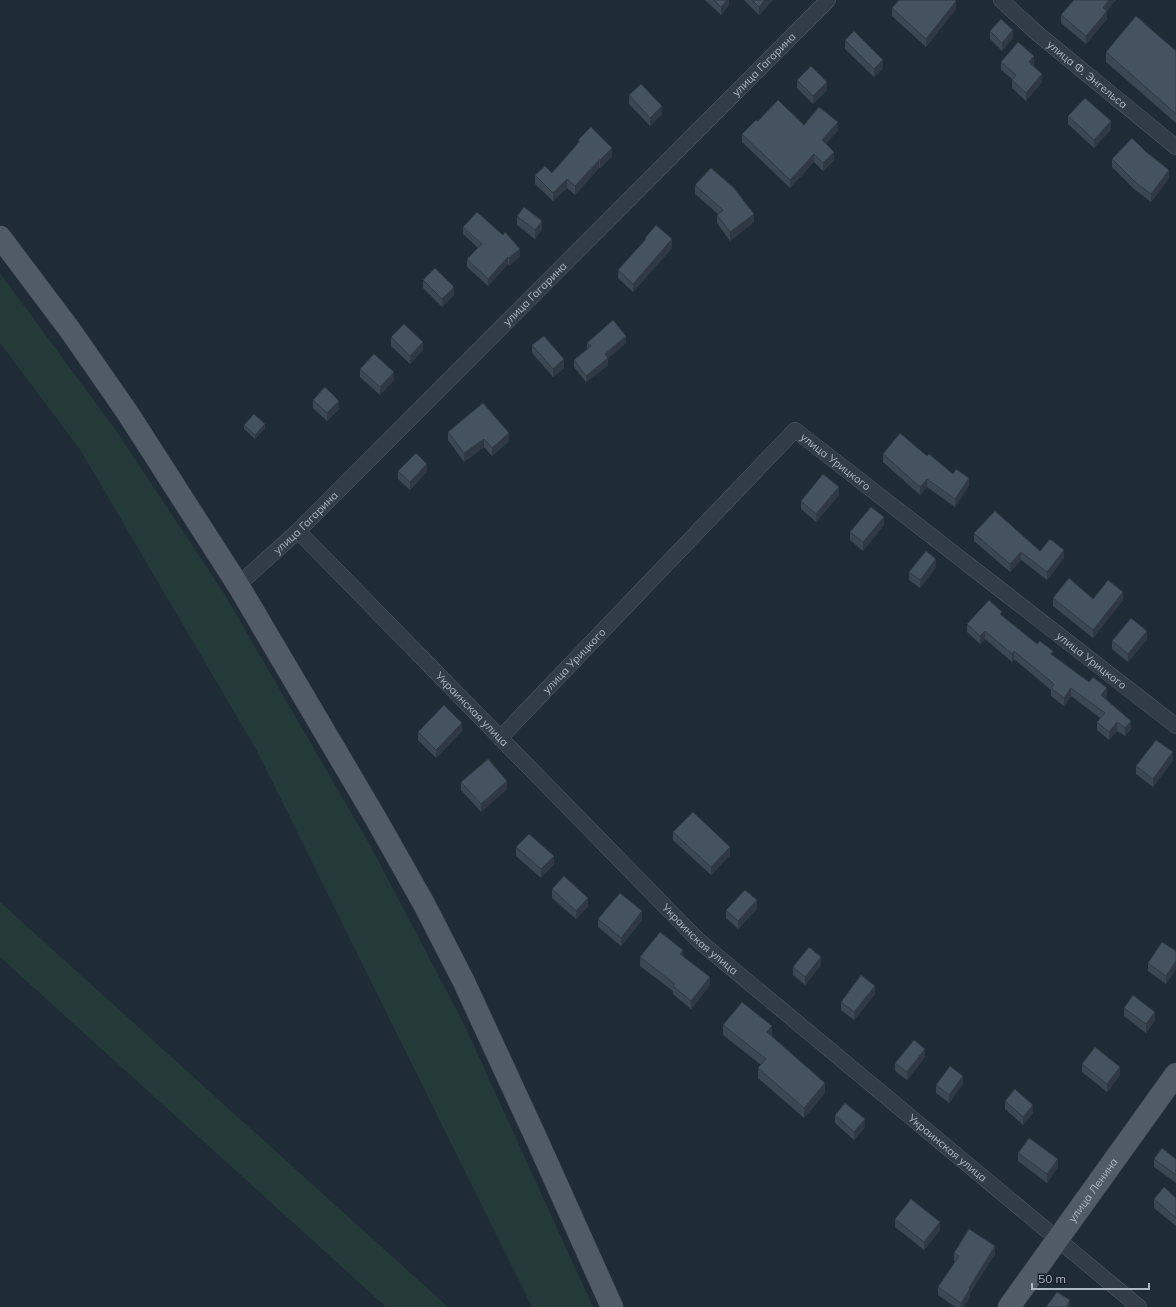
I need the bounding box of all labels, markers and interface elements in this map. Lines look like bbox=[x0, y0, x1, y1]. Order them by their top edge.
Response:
street label: улица Гагарина bbox=[729, 30, 799, 99]
street label: улица Ф. Энгельса bbox=[1044, 37, 1130, 111]
street label: улица Гагарина bbox=[500, 259, 570, 329]
street label: улица Урицкого bbox=[798, 430, 874, 493]
street label: улица Гагарина bbox=[270, 488, 341, 557]
street label: улица Урицкого bbox=[539, 625, 609, 696]
street label: улица Урицкого bbox=[1054, 629, 1130, 692]
street label: Украинская улица bbox=[432, 668, 512, 749]
street label: Украинская улица bbox=[659, 900, 741, 978]
street label: Украинская улица bbox=[905, 1110, 990, 1185]
street label: улица Ленина bbox=[1065, 1155, 1121, 1225]
scale bar bbox=[1032, 1265, 1149, 1291]
text: 50 m bbox=[1038, 1271, 1066, 1286]

